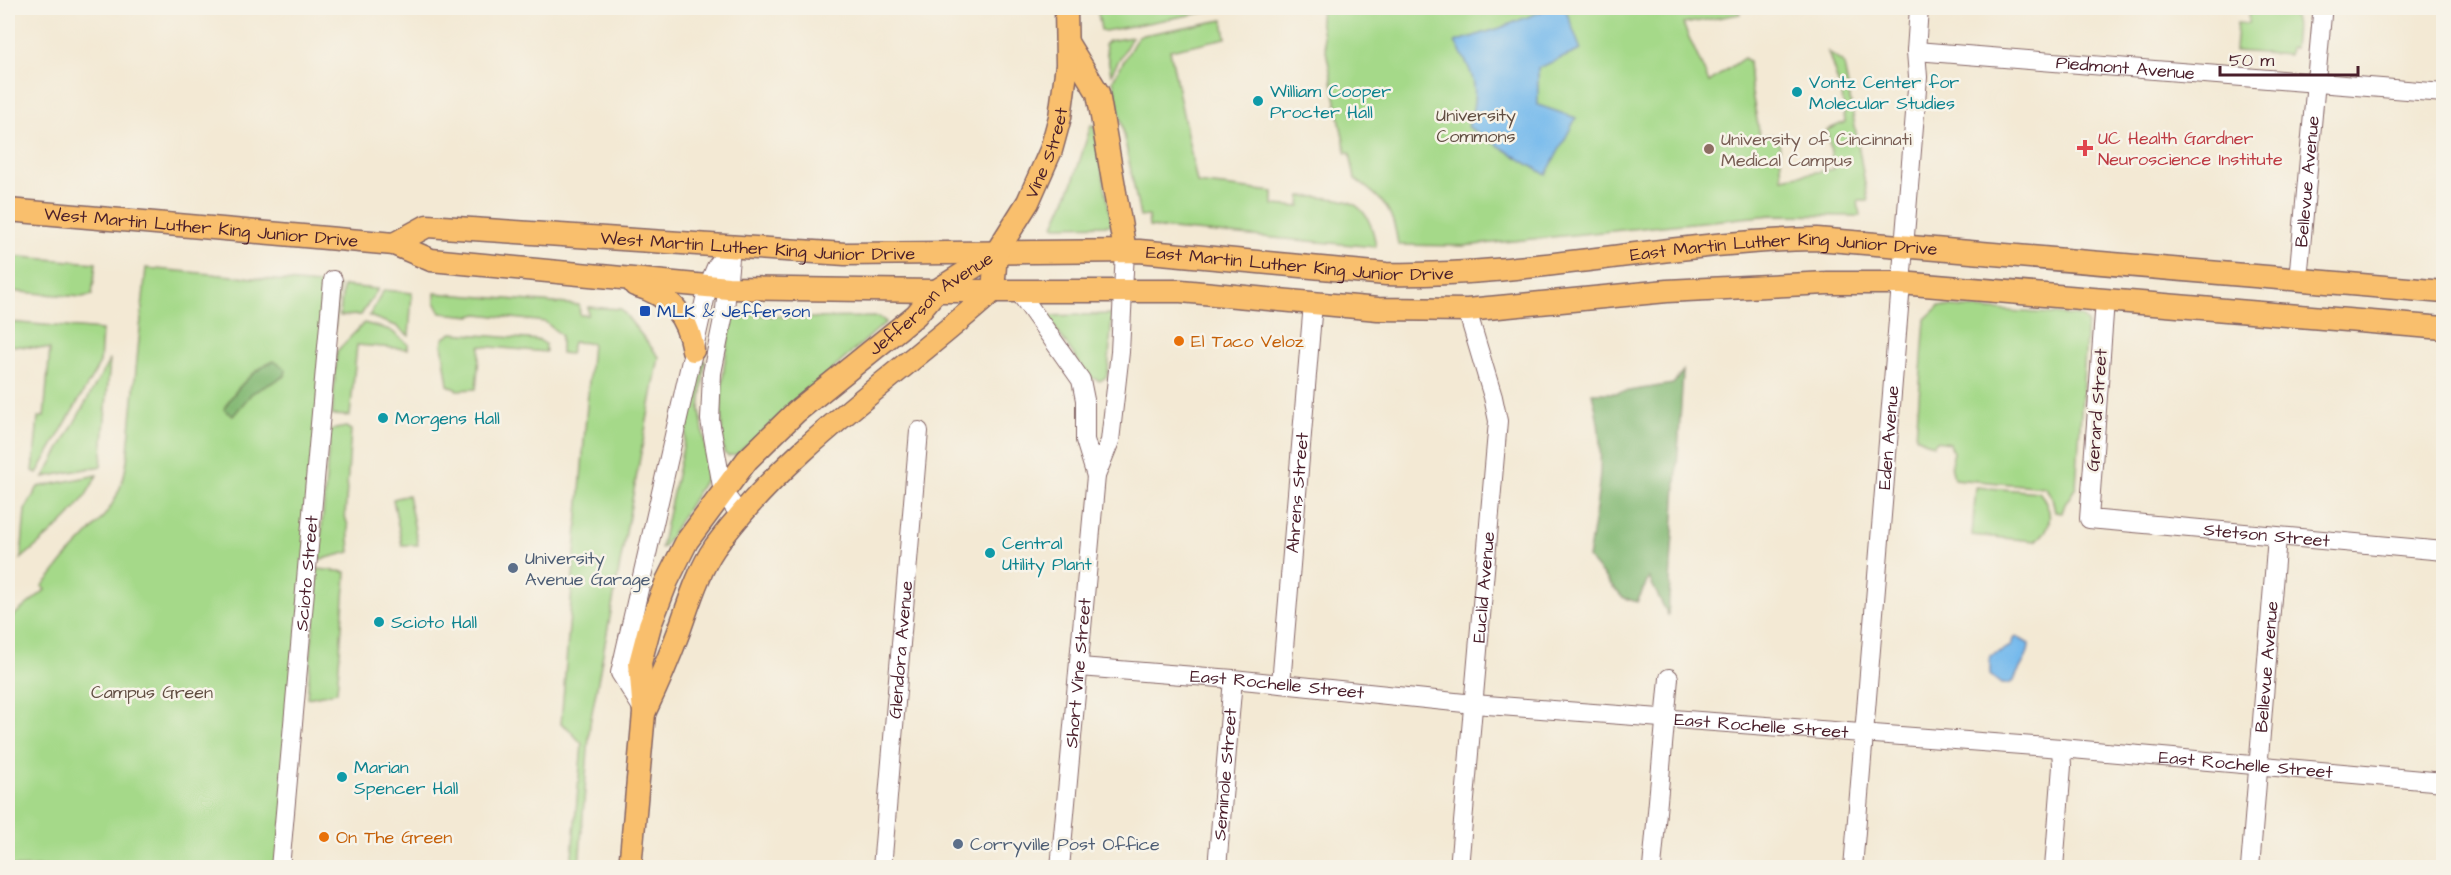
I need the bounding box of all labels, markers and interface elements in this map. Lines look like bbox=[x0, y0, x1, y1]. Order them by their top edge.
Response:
scale bar bbox=[2220, 39, 2358, 77]
text: 50 m bbox=[2229, 48, 2274, 73]
street label: Piedmont Avenue bbox=[2055, 50, 2196, 86]
place label: Vontz Center for Molecular Studies bbox=[1809, 70, 1959, 116]
place label: William Cooper Procter Hall bbox=[1270, 79, 1391, 125]
marker: Vontz Center for Molecular Studies bbox=[1790, 85, 1804, 99]
marker: William Cooper Procter Hall bbox=[1251, 94, 1265, 108]
park label: University Commons bbox=[1436, 103, 1516, 149]
street label: Vine Street bbox=[1019, 105, 1074, 202]
street label: Bellevue Avenue bbox=[2289, 114, 2325, 248]
place label: UC Health Gardner Neuroscience Institute bbox=[2098, 126, 2283, 172]
place label: University of Cincinnati Medical Campus bbox=[1721, 127, 1912, 173]
marker: UC Health Gardner Neuroscience Institute bbox=[2076, 139, 2094, 157]
marker: University of Cincinnati Medical Campus bbox=[1702, 142, 1716, 156]
street label: West Martin Luther King Junior Drive bbox=[43, 201, 360, 253]
street label: West Martin Luther King Junior Drive bbox=[599, 225, 916, 267]
street label: East Martin Luther King Junior Drive bbox=[1629, 226, 1939, 267]
street label: East Martin Luther King Junior Drive bbox=[1145, 239, 1455, 287]
street label: Jefferson Avenue bbox=[863, 245, 998, 361]
place label: MLK & Jefferson bbox=[657, 299, 810, 324]
marker: MLK & Jefferson bbox=[638, 304, 652, 318]
place label: El Taco Veloz bbox=[1191, 329, 1304, 354]
marker: El Taco Veloz bbox=[1172, 334, 1186, 348]
street label: Gerard Street bbox=[2080, 347, 2114, 472]
street label: Eden Avenue bbox=[1872, 384, 1905, 490]
place label: Morgens Hall bbox=[395, 406, 500, 432]
marker: Morgens Hall bbox=[376, 411, 390, 425]
street label: Ahrens Street bbox=[1280, 431, 1315, 554]
street label: Scioto Street bbox=[289, 514, 324, 632]
street label: Stetson Street bbox=[2202, 517, 2332, 553]
street label: Euclid Avenue bbox=[1466, 530, 1501, 644]
place label: Central Utility Plant bbox=[1002, 531, 1092, 578]
place label: University Avenue Garage bbox=[525, 546, 651, 593]
marker: Central Utility Plant bbox=[983, 546, 997, 560]
marker: University Avenue Garage bbox=[506, 561, 520, 575]
street label: Glendora Avenue bbox=[882, 580, 919, 720]
street label: Short Vine Street bbox=[1059, 596, 1097, 749]
street label: Bellevue Avenue bbox=[2249, 600, 2284, 733]
place label: Scioto Hall bbox=[391, 610, 477, 635]
marker: Scioto Hall bbox=[372, 615, 386, 629]
street label: East Rochelle Street bbox=[1189, 663, 1366, 705]
park label: Campus Green bbox=[91, 680, 213, 705]
street label: Seminole Street bbox=[1207, 707, 1243, 841]
street label: East Rochelle Street bbox=[1673, 707, 1850, 745]
street label: East Rochelle Street bbox=[2158, 744, 2335, 785]
place label: Marian Spencer Hall bbox=[354, 755, 458, 801]
marker: Marian Spencer Hall bbox=[335, 770, 349, 784]
place label: On The Green bbox=[336, 825, 452, 850]
marker: On The Green bbox=[317, 830, 331, 844]
place label: Corryville Post Office bbox=[970, 832, 1160, 858]
marker: Corryville Post Office bbox=[951, 837, 965, 851]

